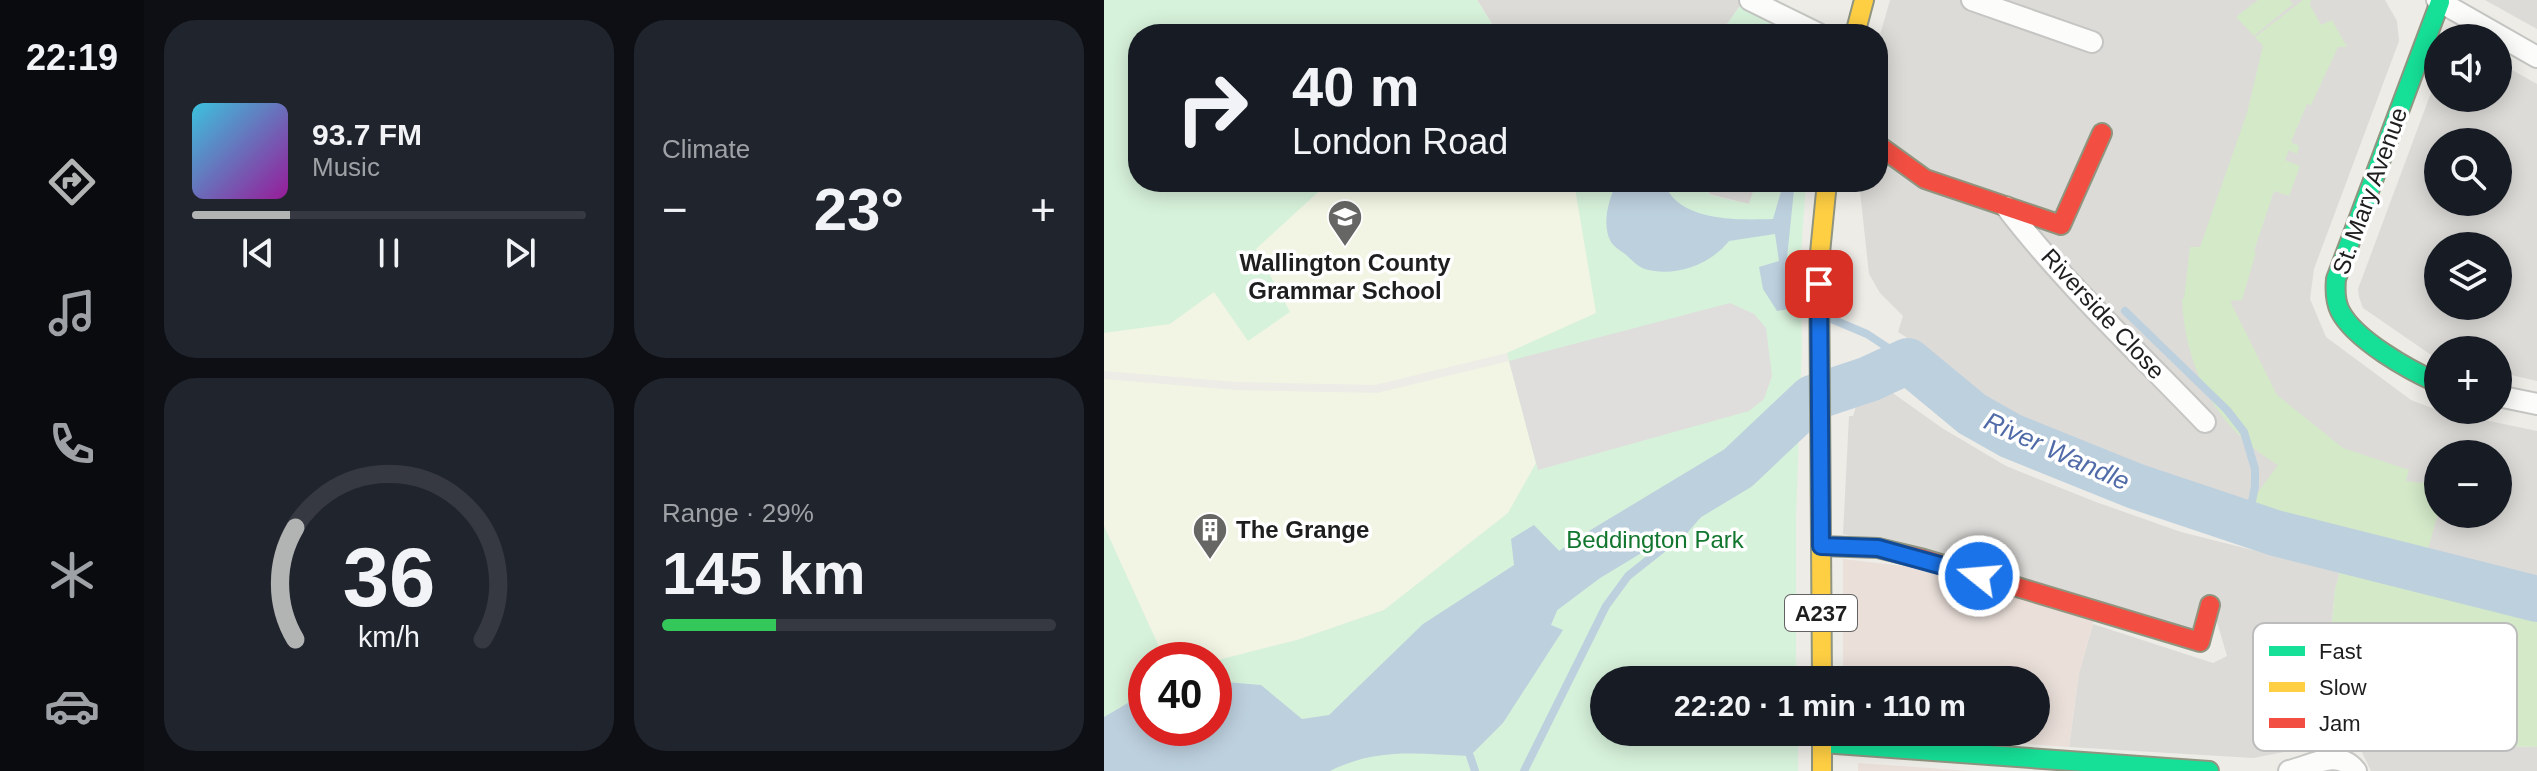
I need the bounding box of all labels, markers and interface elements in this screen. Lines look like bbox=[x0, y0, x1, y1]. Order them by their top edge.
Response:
map controls bbox=[2424, 24, 2512, 528]
button: sound bbox=[2424, 24, 2512, 112]
text: 22:19 bbox=[26, 37, 118, 78]
text: 40 m bbox=[1292, 55, 1420, 118]
icon: right bbox=[1160, 56, 1264, 160]
street label: St. Mary Avenue bbox=[2327, 104, 2412, 278]
text: 93.7 FM bbox=[312, 118, 422, 151]
text: London Road bbox=[1292, 121, 1508, 162]
button: search bbox=[2424, 128, 2512, 216]
text: Climate bbox=[662, 134, 750, 164]
text: Music bbox=[312, 152, 380, 182]
icon: directions bbox=[44, 154, 100, 210]
text: 23° bbox=[814, 176, 904, 243]
text: − bbox=[662, 185, 688, 234]
text: + bbox=[1030, 185, 1056, 234]
school or university icon: Wallington County Grammar School bbox=[1326, 198, 1364, 248]
icon: previous bbox=[236, 231, 280, 275]
icon: pause bbox=[367, 231, 411, 275]
icon: next bbox=[498, 231, 542, 275]
button: layers bbox=[2424, 232, 2512, 320]
street label: Riverside Close bbox=[2036, 243, 2171, 384]
place label: Wallington County Grammar School bbox=[1239, 249, 1451, 304]
pin bbox=[1785, 250, 1853, 318]
icon: arrive bbox=[1797, 262, 1841, 306]
icon: music bbox=[44, 285, 100, 341]
button: + bbox=[2424, 336, 2512, 424]
water label: River Wandle bbox=[1980, 406, 2134, 496]
icon: phone bbox=[44, 416, 100, 472]
button: − bbox=[2424, 440, 2512, 528]
text: Range · 29% bbox=[662, 498, 814, 528]
building icon: The Grange bbox=[1191, 511, 1229, 561]
place label: The Grange bbox=[1236, 516, 1369, 543]
park label: Beddington Park bbox=[1566, 526, 1745, 553]
text: 36 bbox=[343, 531, 435, 624]
position arrow bbox=[1937, 534, 2021, 618]
text: 145 km bbox=[662, 540, 866, 607]
icon: climate bbox=[44, 547, 100, 603]
road number: A237 bbox=[1785, 595, 1857, 631]
text: km/h bbox=[358, 621, 420, 653]
legend bbox=[2253, 623, 2517, 751]
text: Fast bbox=[2319, 639, 2362, 664]
speed limit sign: 40 bbox=[1128, 642, 1232, 746]
text: Slow bbox=[2319, 675, 2367, 700]
icon: car bbox=[44, 678, 100, 734]
text: 22:20 · 1 min · 110 m bbox=[1674, 689, 1966, 722]
text: Jam bbox=[2319, 711, 2361, 736]

